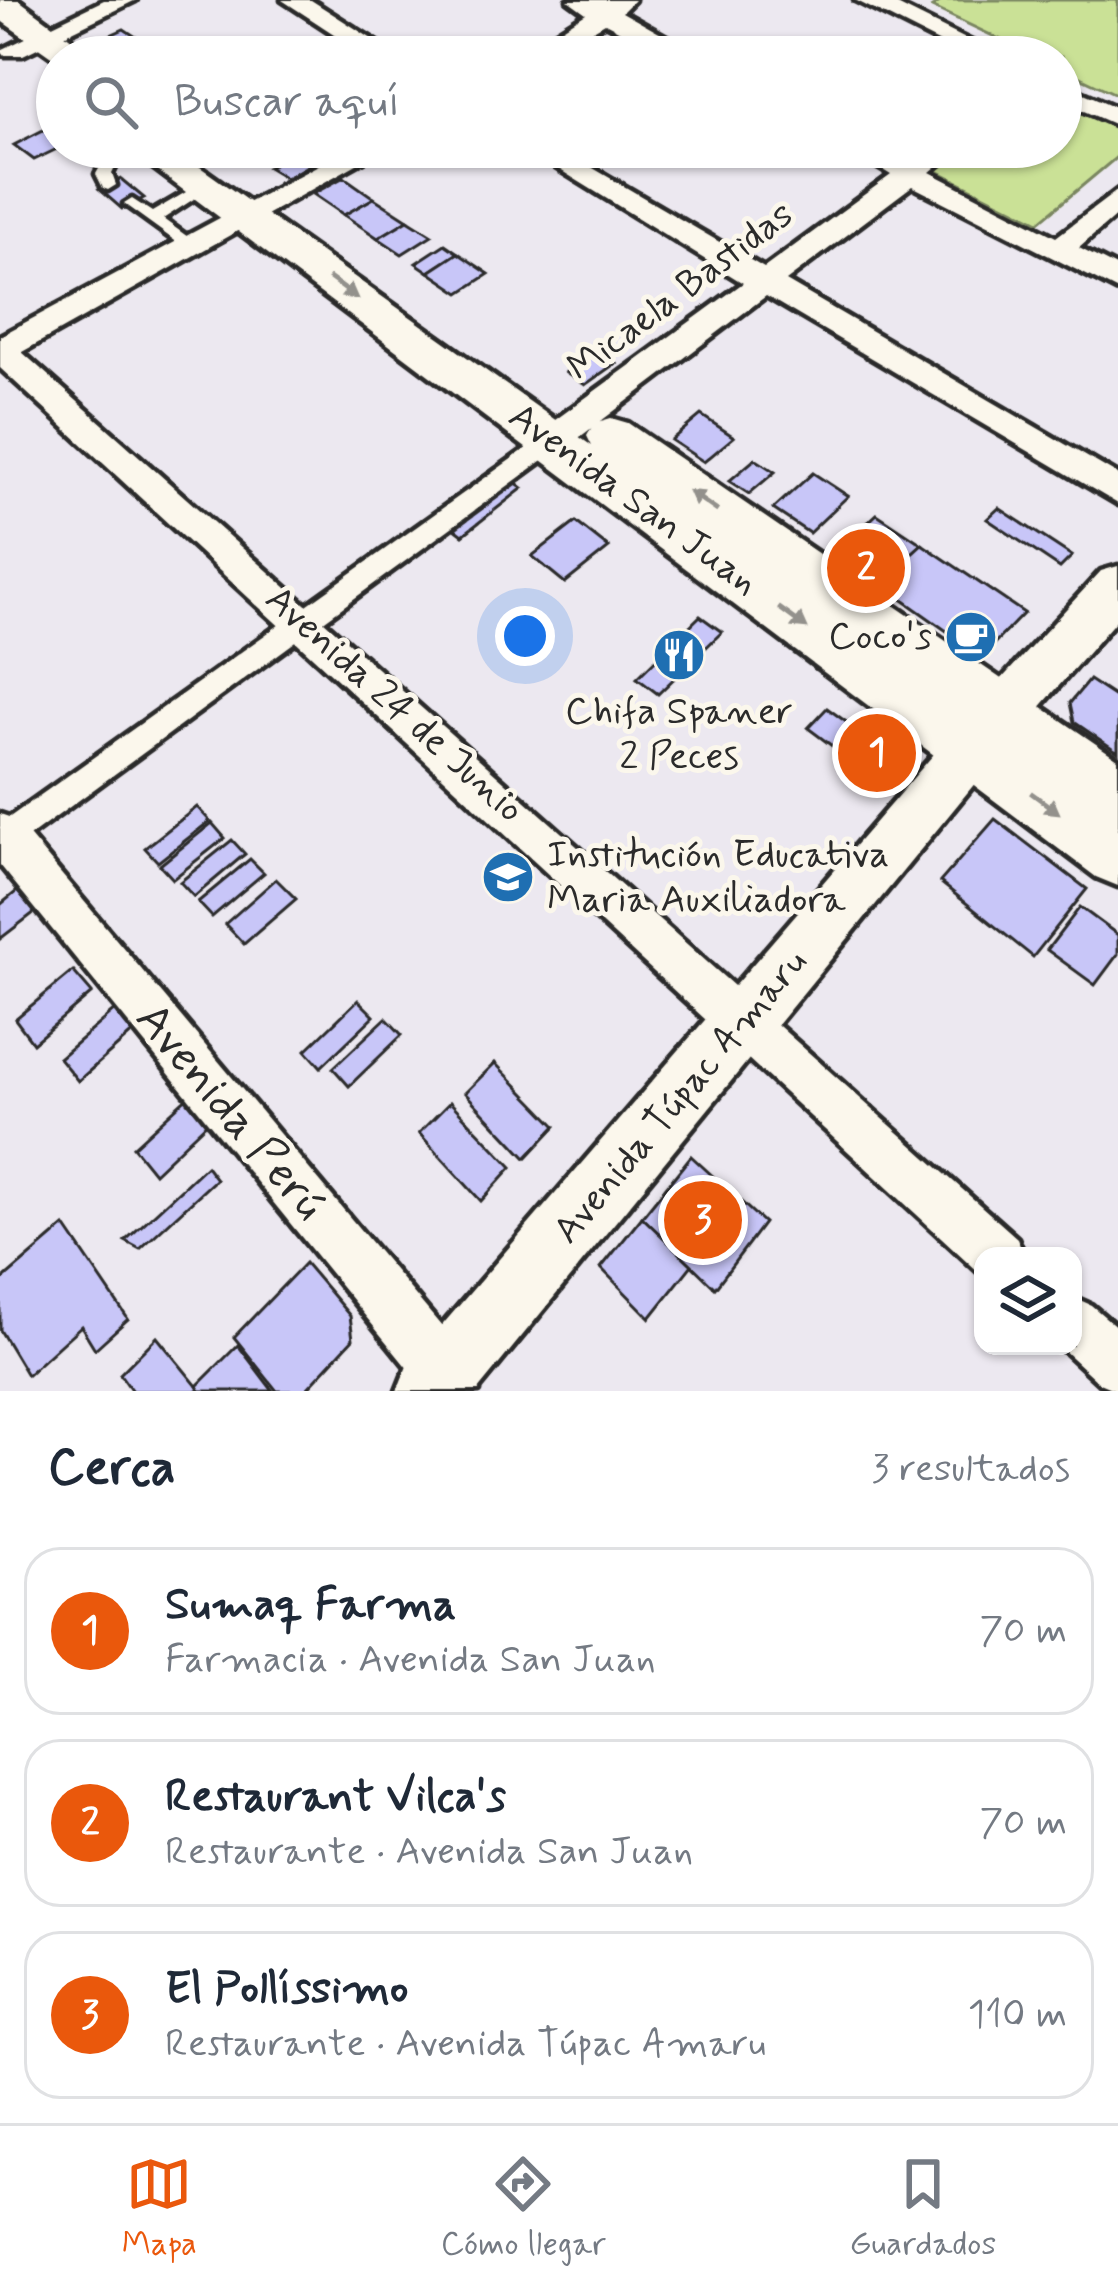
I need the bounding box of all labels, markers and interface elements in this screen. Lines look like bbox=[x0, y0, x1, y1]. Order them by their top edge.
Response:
search box bbox=[36, 36, 1082, 168]
icon: search bbox=[78, 69, 144, 135]
text: Buscar aquí bbox=[174, 73, 400, 132]
street label: Micaela Bastidas bbox=[558, 190, 804, 394]
one-way arrow bbox=[327, 276, 359, 300]
street label: Avenida San Juan bbox=[498, 392, 768, 608]
one-way arrow bbox=[687, 489, 719, 513]
pin: 2 bbox=[827, 523, 905, 613]
street label: Avenida 24 de Junio bbox=[253, 575, 535, 835]
one-way arrow bbox=[777, 605, 809, 629]
your location bbox=[495, 606, 555, 666]
cafe icon: Coco's bbox=[943, 609, 999, 665]
place label: Coco's bbox=[828, 612, 932, 663]
restaurant icon: Chifa Spaner 2 Peces bbox=[651, 627, 707, 683]
place label: Chifa Spaner 2 Peces bbox=[565, 687, 793, 783]
pin: 1 bbox=[838, 708, 916, 798]
one-way arrow bbox=[1029, 790, 1061, 814]
place label: Institución Educativa Maria Auxiliadora bbox=[547, 830, 889, 926]
school or university icon: Institución Educativa Maria Auxiliadora bbox=[480, 849, 536, 905]
street label: Avenida Túpac Amaru bbox=[542, 939, 820, 1255]
street label: Avenida Perú bbox=[120, 990, 340, 1234]
pin: 3 bbox=[664, 1175, 742, 1265]
map controls bbox=[974, 1247, 1082, 1355]
button: layers bbox=[974, 1247, 1082, 1355]
text: Cerca bbox=[48, 1436, 176, 1502]
text: 3 resultados bbox=[871, 1444, 1070, 1495]
text: Sumaq Farma bbox=[165, 1576, 456, 1635]
text: 1 bbox=[81, 1606, 99, 1657]
text: 70 m bbox=[979, 1606, 1067, 1657]
text: Farmacia · Avenida San Juan bbox=[165, 1635, 656, 1686]
text: Restaurant Vilca's bbox=[165, 1768, 506, 1827]
text: 2 bbox=[80, 1798, 100, 1849]
text: 70 m bbox=[979, 1798, 1067, 1849]
text: Restaurante · Avenida San Juan bbox=[165, 1827, 693, 1878]
text: El Pollíssimo bbox=[165, 1960, 408, 2019]
text: 3 bbox=[81, 1990, 99, 2041]
text: 110 m bbox=[968, 1990, 1067, 2041]
text: Restaurante · Avenida Túpac Amaru bbox=[165, 2019, 766, 2070]
tab: Mapa bbox=[122, 2151, 197, 2267]
tab: Cómo llegar bbox=[441, 2151, 606, 2267]
tab: Guardados bbox=[849, 2151, 996, 2267]

